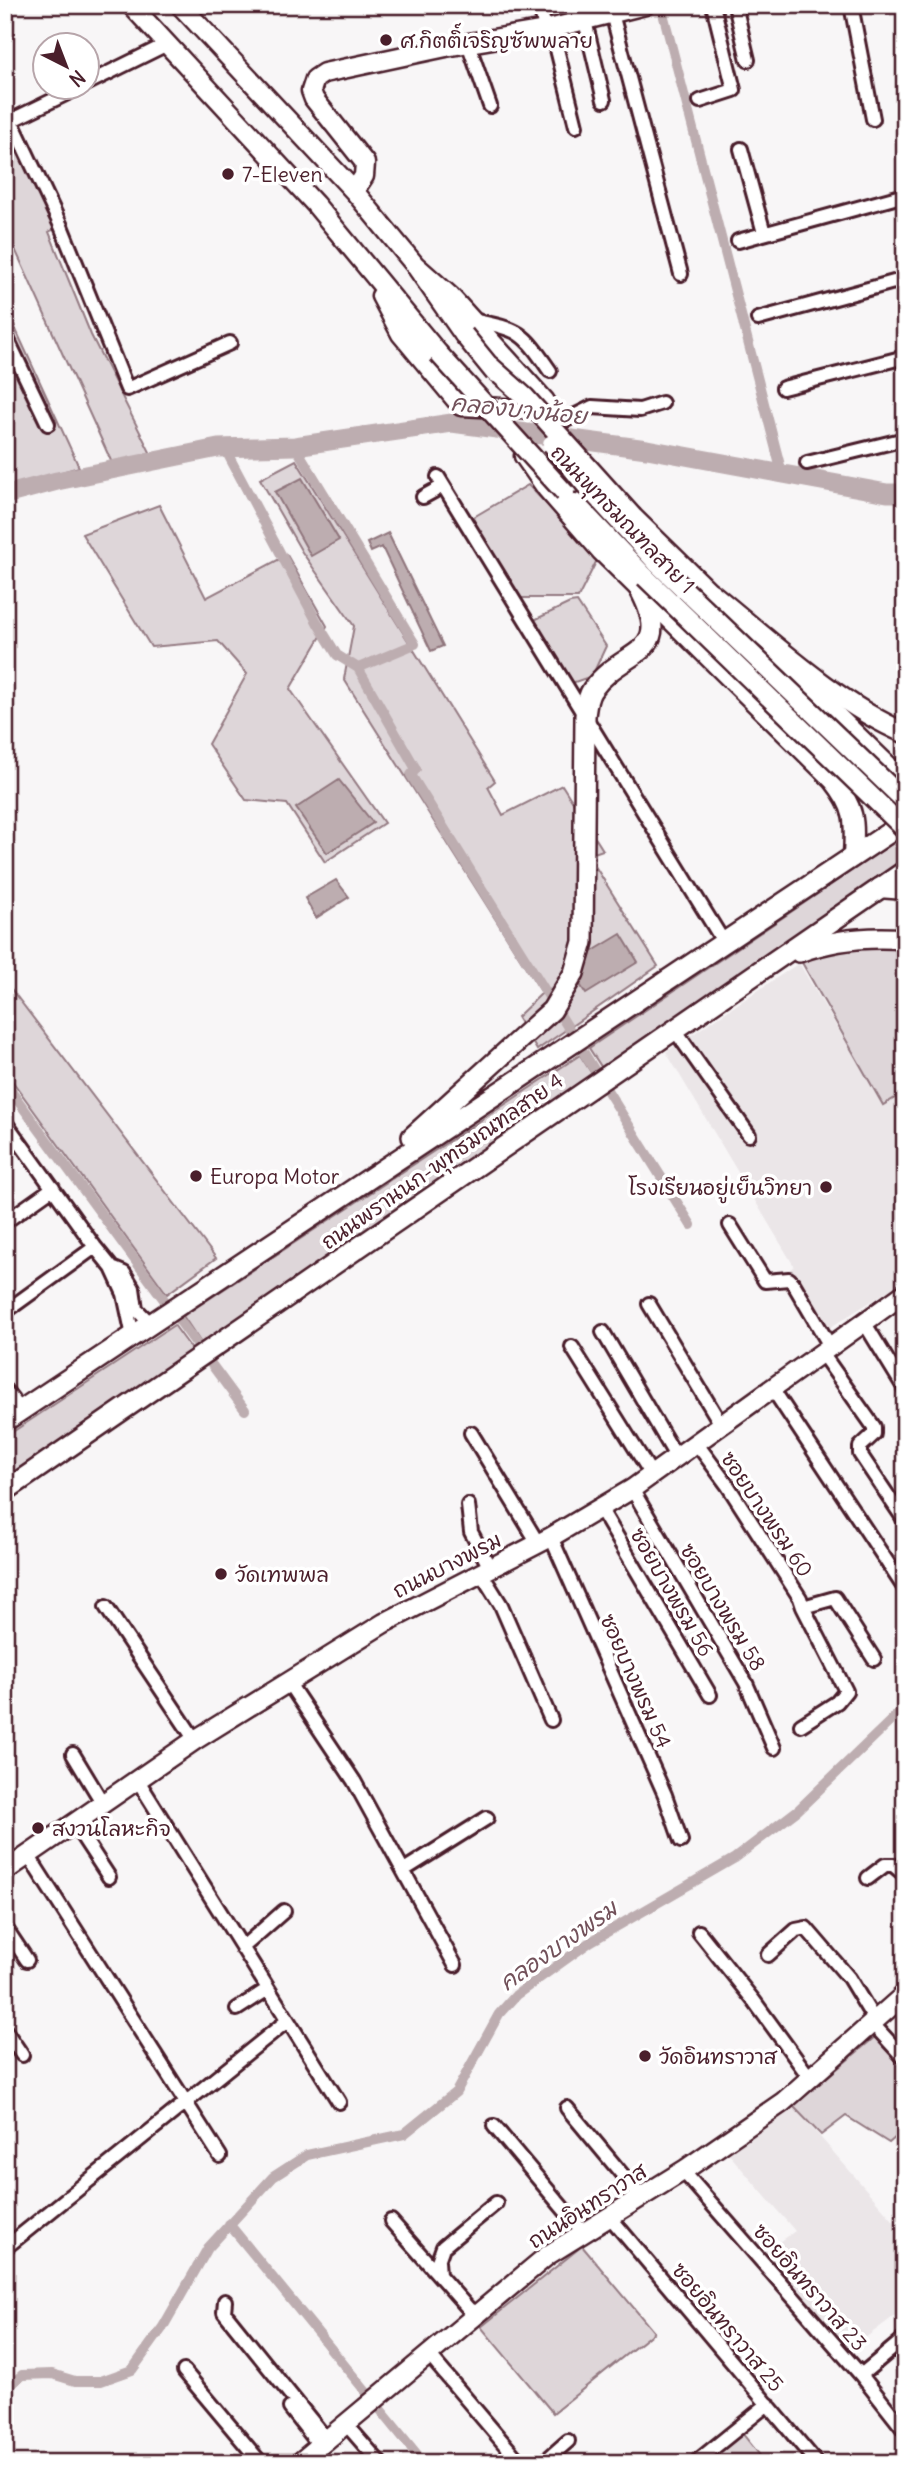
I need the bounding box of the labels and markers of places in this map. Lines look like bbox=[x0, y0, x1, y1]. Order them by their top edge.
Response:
place label: ศ.กิตติ์เจริญซัพพลาย bbox=[400, 22, 593, 54]
marker: ศ.กิตติ์เจริญซัพพลาย bbox=[378, 32, 394, 48]
place label: 7-Eleven bbox=[242, 161, 323, 188]
marker: 7-Eleven bbox=[220, 166, 236, 182]
place label: Europa Motor bbox=[210, 1163, 340, 1190]
marker: Europa Motor bbox=[188, 1168, 204, 1184]
place label: โรงเรียนอยู่เย็นวิทยา bbox=[628, 1174, 812, 1204]
marker: โรงเรียนอยู่เย็นวิทยา bbox=[818, 1179, 834, 1195]
place label: วัดเทพพล bbox=[235, 1561, 329, 1588]
marker: วัดเทพพล bbox=[213, 1566, 229, 1582]
place label: สงวนโลหะกิจ bbox=[52, 1815, 171, 1842]
marker: สงวนโลหะกิจ bbox=[30, 1820, 46, 1836]
place label: วัดอินทราวาส bbox=[659, 2043, 778, 2070]
marker: วัดอินทราวาส bbox=[637, 2048, 653, 2064]

